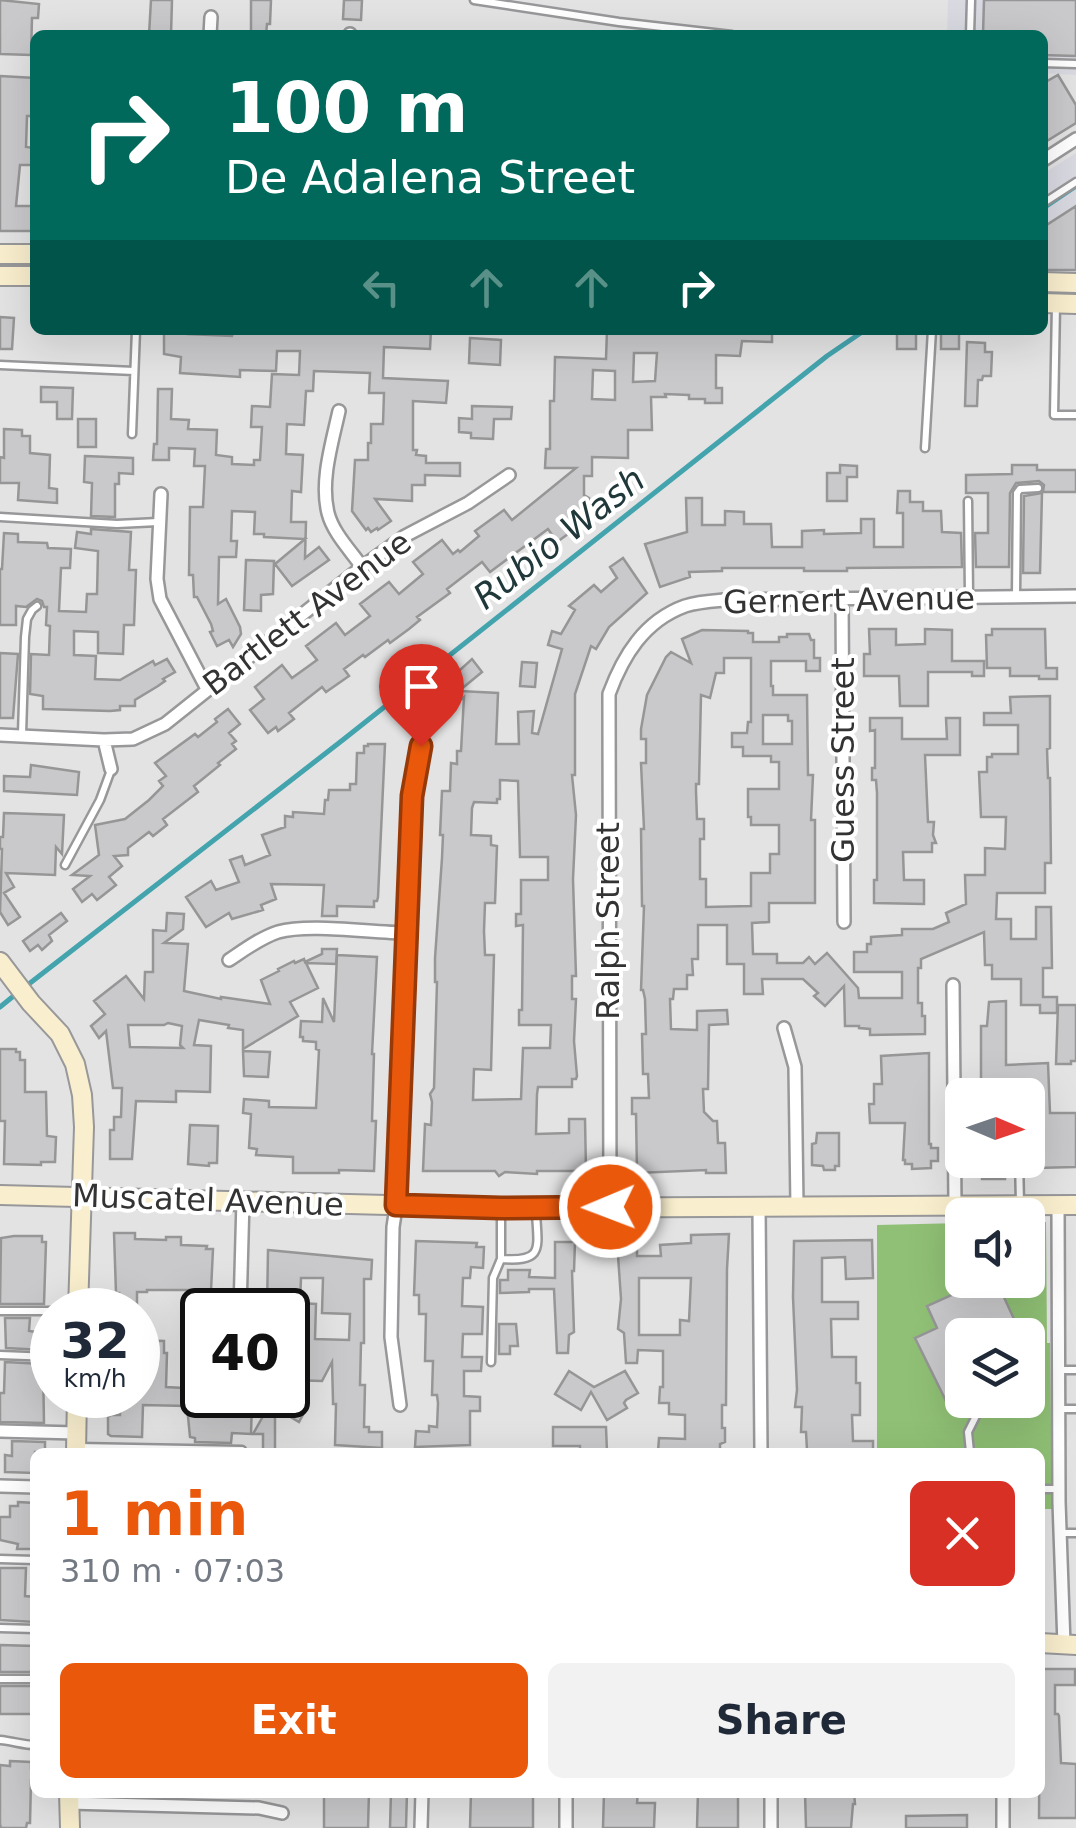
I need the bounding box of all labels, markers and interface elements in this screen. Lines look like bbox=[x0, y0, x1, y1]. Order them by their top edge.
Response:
text: 100 m bbox=[225, 67, 468, 149]
icon: right bbox=[60, 70, 190, 200]
text: De Adalena Street bbox=[225, 151, 635, 204]
icon: left bbox=[354, 260, 409, 315]
icon: ahead bbox=[459, 260, 514, 315]
icon: ahead bbox=[564, 260, 619, 315]
icon: right bbox=[669, 260, 724, 315]
water label: Rubio Wash bbox=[466, 459, 652, 617]
street label: Bartlett Avenue bbox=[196, 523, 418, 703]
street label: Gernert Avenue bbox=[723, 579, 975, 621]
pin bbox=[379, 644, 464, 747]
street label: Guess Street bbox=[824, 657, 862, 863]
icon: arrive bbox=[394, 659, 449, 714]
street label: Ralph Street bbox=[589, 822, 627, 1020]
north arrow bbox=[945, 1078, 1045, 1178]
map controls bbox=[945, 1078, 1045, 1418]
position arrow bbox=[558, 1155, 662, 1259]
street label: Muscatel Avenue bbox=[71, 1176, 345, 1224]
button: sound bbox=[945, 1198, 1045, 1298]
speed limit sign: 40 bbox=[180, 1288, 310, 1418]
text: 32 bbox=[60, 1312, 130, 1370]
button: layers bbox=[945, 1318, 1045, 1418]
text: km/h bbox=[63, 1364, 127, 1393]
text: 1 min bbox=[60, 1479, 248, 1549]
button: close bbox=[910, 1481, 1015, 1586]
text: 310 m · 07:03 bbox=[60, 1552, 285, 1590]
button: Exit bbox=[60, 1663, 528, 1778]
button: Share bbox=[548, 1663, 1015, 1778]

